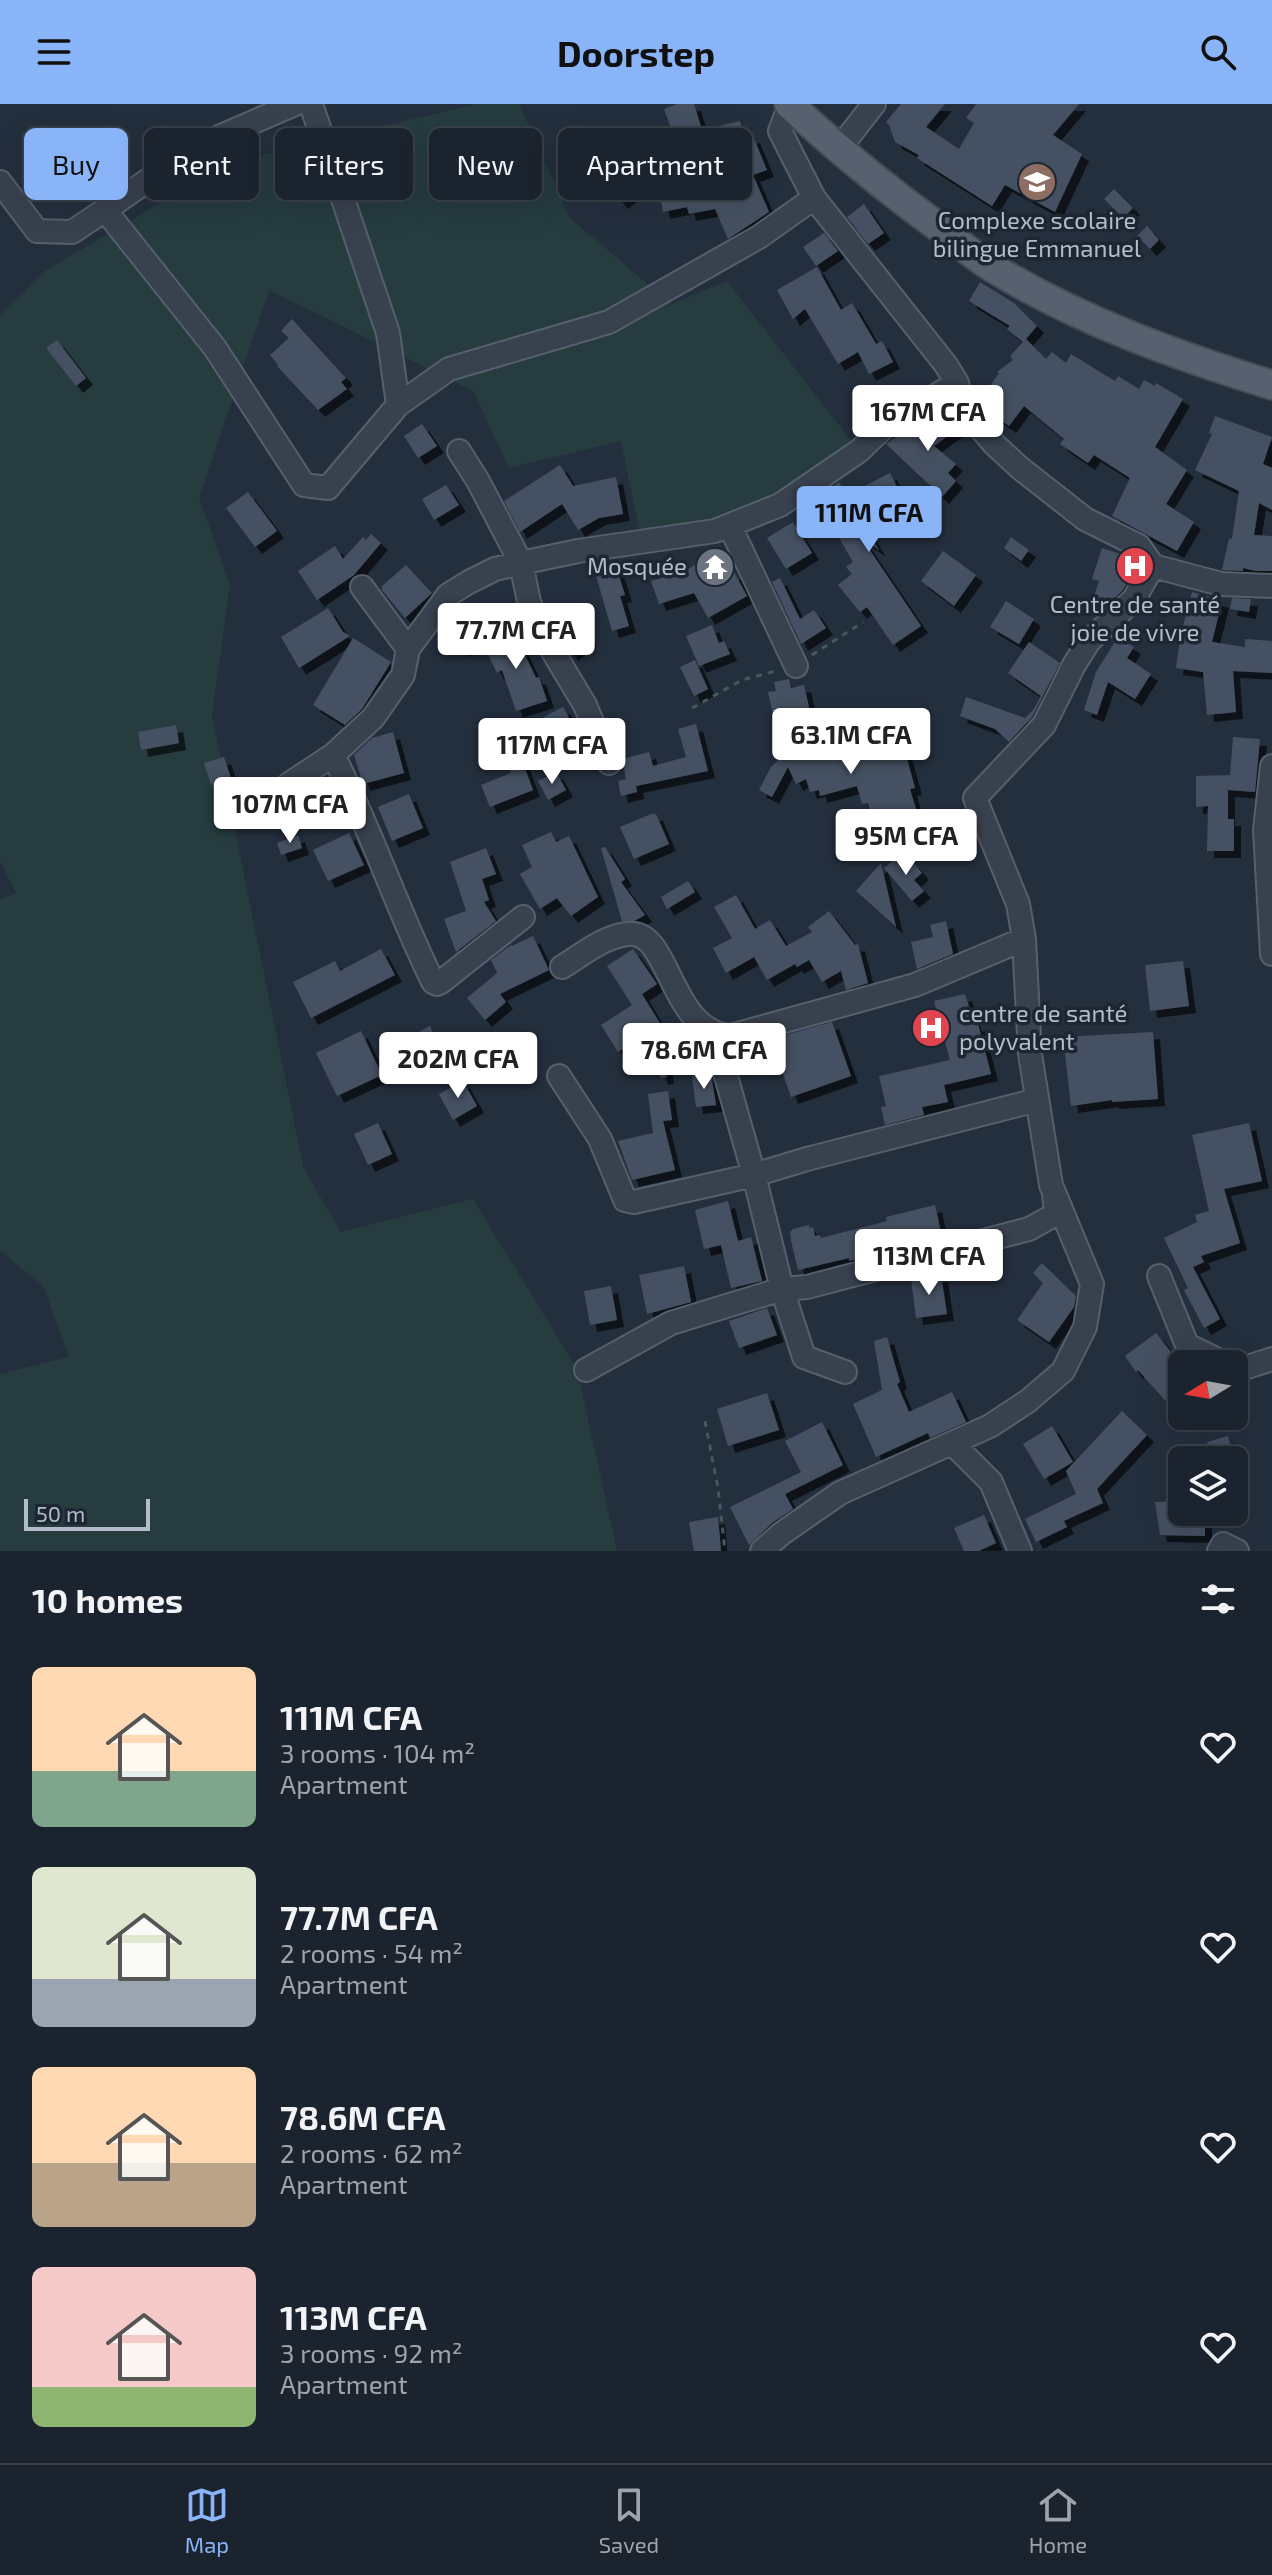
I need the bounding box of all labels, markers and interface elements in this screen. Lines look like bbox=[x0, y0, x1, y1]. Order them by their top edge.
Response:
icon: menu bbox=[32, 30, 76, 74]
icon: search bbox=[1196, 30, 1240, 74]
text: Doorstep bbox=[557, 31, 715, 74]
chip: Buy bbox=[24, 128, 128, 200]
chip: Rent bbox=[144, 128, 259, 200]
chip: Filters bbox=[275, 128, 413, 200]
chip: New bbox=[429, 128, 542, 200]
chip: Apartment bbox=[558, 128, 752, 200]
school or university icon: Complexe scolaire bilingue Emmanuel bbox=[1016, 161, 1058, 203]
place label: Complexe scolaire bilingue Emmanuel bbox=[933, 205, 1141, 262]
pin: 167M CFA bbox=[845, 385, 1011, 453]
text: 167M CFA bbox=[870, 395, 986, 426]
pin: 111M CFA bbox=[786, 486, 952, 554]
text: 111M CFA bbox=[815, 496, 923, 527]
hospital icon: Centre de santé joie de vivre bbox=[1114, 545, 1156, 587]
temple icon: Mosquée bbox=[694, 546, 736, 588]
place label: Mosquée bbox=[587, 551, 687, 580]
place label: Centre de santé joie de vivre bbox=[1050, 589, 1220, 646]
pin: 77.7M CFA bbox=[424, 603, 608, 671]
text: 77.7M CFA bbox=[456, 613, 576, 644]
pin: 63.1M CFA bbox=[759, 708, 943, 776]
pin: 117M CFA bbox=[469, 718, 635, 786]
text: 63.1M CFA bbox=[790, 718, 912, 749]
text: 117M CFA bbox=[496, 728, 608, 759]
pin: 107M CFA bbox=[207, 777, 373, 845]
text: 107M CFA bbox=[232, 787, 348, 818]
pin: 95M CFA bbox=[832, 809, 980, 877]
text: 95M CFA bbox=[854, 819, 958, 850]
place label: centre de santé polyvalent bbox=[959, 998, 1127, 1055]
hospital icon: centre de santé polyvalent bbox=[910, 1007, 952, 1049]
pin: 78.6M CFA bbox=[612, 1023, 796, 1091]
pin: 202M CFA bbox=[375, 1032, 541, 1100]
text: 78.6M CFA bbox=[641, 1033, 767, 1064]
text: 202M CFA bbox=[397, 1042, 519, 1073]
pin: 113M CFA bbox=[846, 1229, 1012, 1297]
text: 113M CFA bbox=[873, 1239, 985, 1270]
north arrow bbox=[1168, 1350, 1248, 1430]
map controls bbox=[1168, 1350, 1248, 1526]
button: layers bbox=[1168, 1446, 1248, 1526]
scale bar bbox=[24, 1495, 150, 1531]
text: 50 m bbox=[36, 1500, 85, 1526]
icon: filters bbox=[1196, 1577, 1240, 1621]
text: 10 homes bbox=[32, 1579, 183, 1620]
text: 111M CFA bbox=[280, 1696, 422, 1737]
icon: home bbox=[96, 1699, 192, 1795]
icon: heart bbox=[1196, 1725, 1240, 1769]
text: 3 rooms · 104 m² bbox=[280, 1737, 475, 1768]
text: Apartment bbox=[280, 1768, 408, 1799]
text: 77.7M CFA bbox=[280, 1896, 438, 1937]
icon: home bbox=[96, 1899, 192, 1995]
icon: heart bbox=[1196, 1925, 1240, 1969]
text: 2 rooms · 54 m² bbox=[280, 1937, 463, 1968]
text: Apartment bbox=[280, 1968, 408, 1999]
text: 78.6M CFA bbox=[280, 2096, 446, 2137]
icon: home bbox=[96, 2099, 192, 2195]
icon: heart bbox=[1196, 2125, 1240, 2169]
text: 2 rooms · 62 m² bbox=[280, 2137, 463, 2168]
text: Apartment bbox=[280, 2168, 408, 2199]
text: 113M CFA bbox=[280, 2296, 427, 2337]
icon: home bbox=[96, 2299, 192, 2395]
icon: heart bbox=[1196, 2325, 1240, 2369]
text: 3 rooms · 92 m² bbox=[280, 2337, 462, 2368]
text: Apartment bbox=[280, 2368, 408, 2399]
tab: Map bbox=[185, 2483, 229, 2557]
tab: Saved bbox=[599, 2483, 659, 2557]
tab: Home bbox=[1029, 2483, 1087, 2557]

